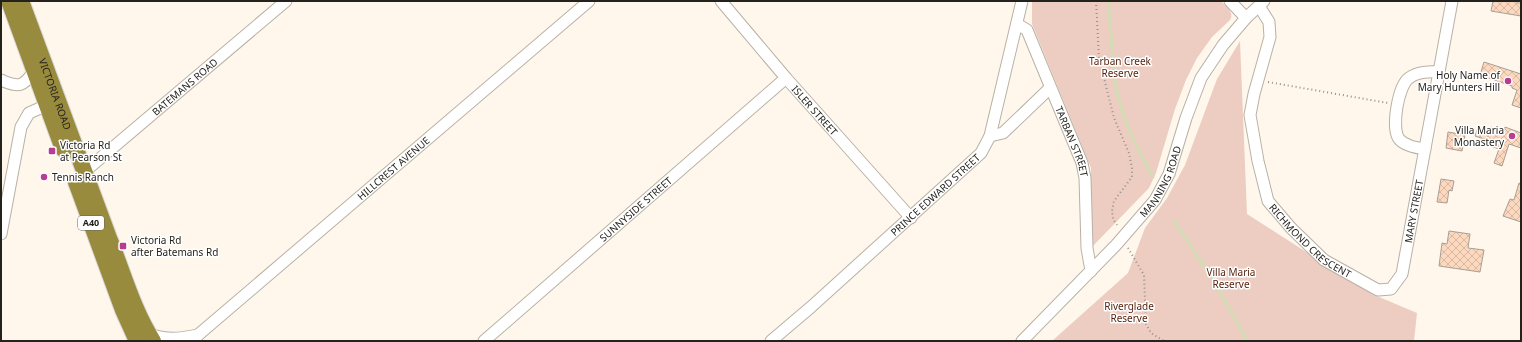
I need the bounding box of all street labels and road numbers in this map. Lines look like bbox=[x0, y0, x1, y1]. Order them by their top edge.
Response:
street label: BATEMANS ROAD bbox=[149, 55, 221, 119]
street label: VICTORIA ROAD bbox=[36, 56, 75, 132]
street label: ISLER STREET bbox=[789, 82, 841, 139]
street label: TARBAN STREET bbox=[1052, 104, 1092, 178]
street label: HILLCREST AVENUE bbox=[354, 133, 432, 203]
street label: MANNING ROAD bbox=[1136, 144, 1184, 220]
street label: PRINCE EDWARD STREET bbox=[887, 150, 983, 239]
street label: SUNNYSIDE STREET bbox=[596, 173, 675, 245]
street label: MARY STREET bbox=[1401, 178, 1426, 244]
street label: RICHMOND CRESCENT bbox=[1266, 201, 1354, 281]
road number: A40 bbox=[78, 216, 104, 230]

